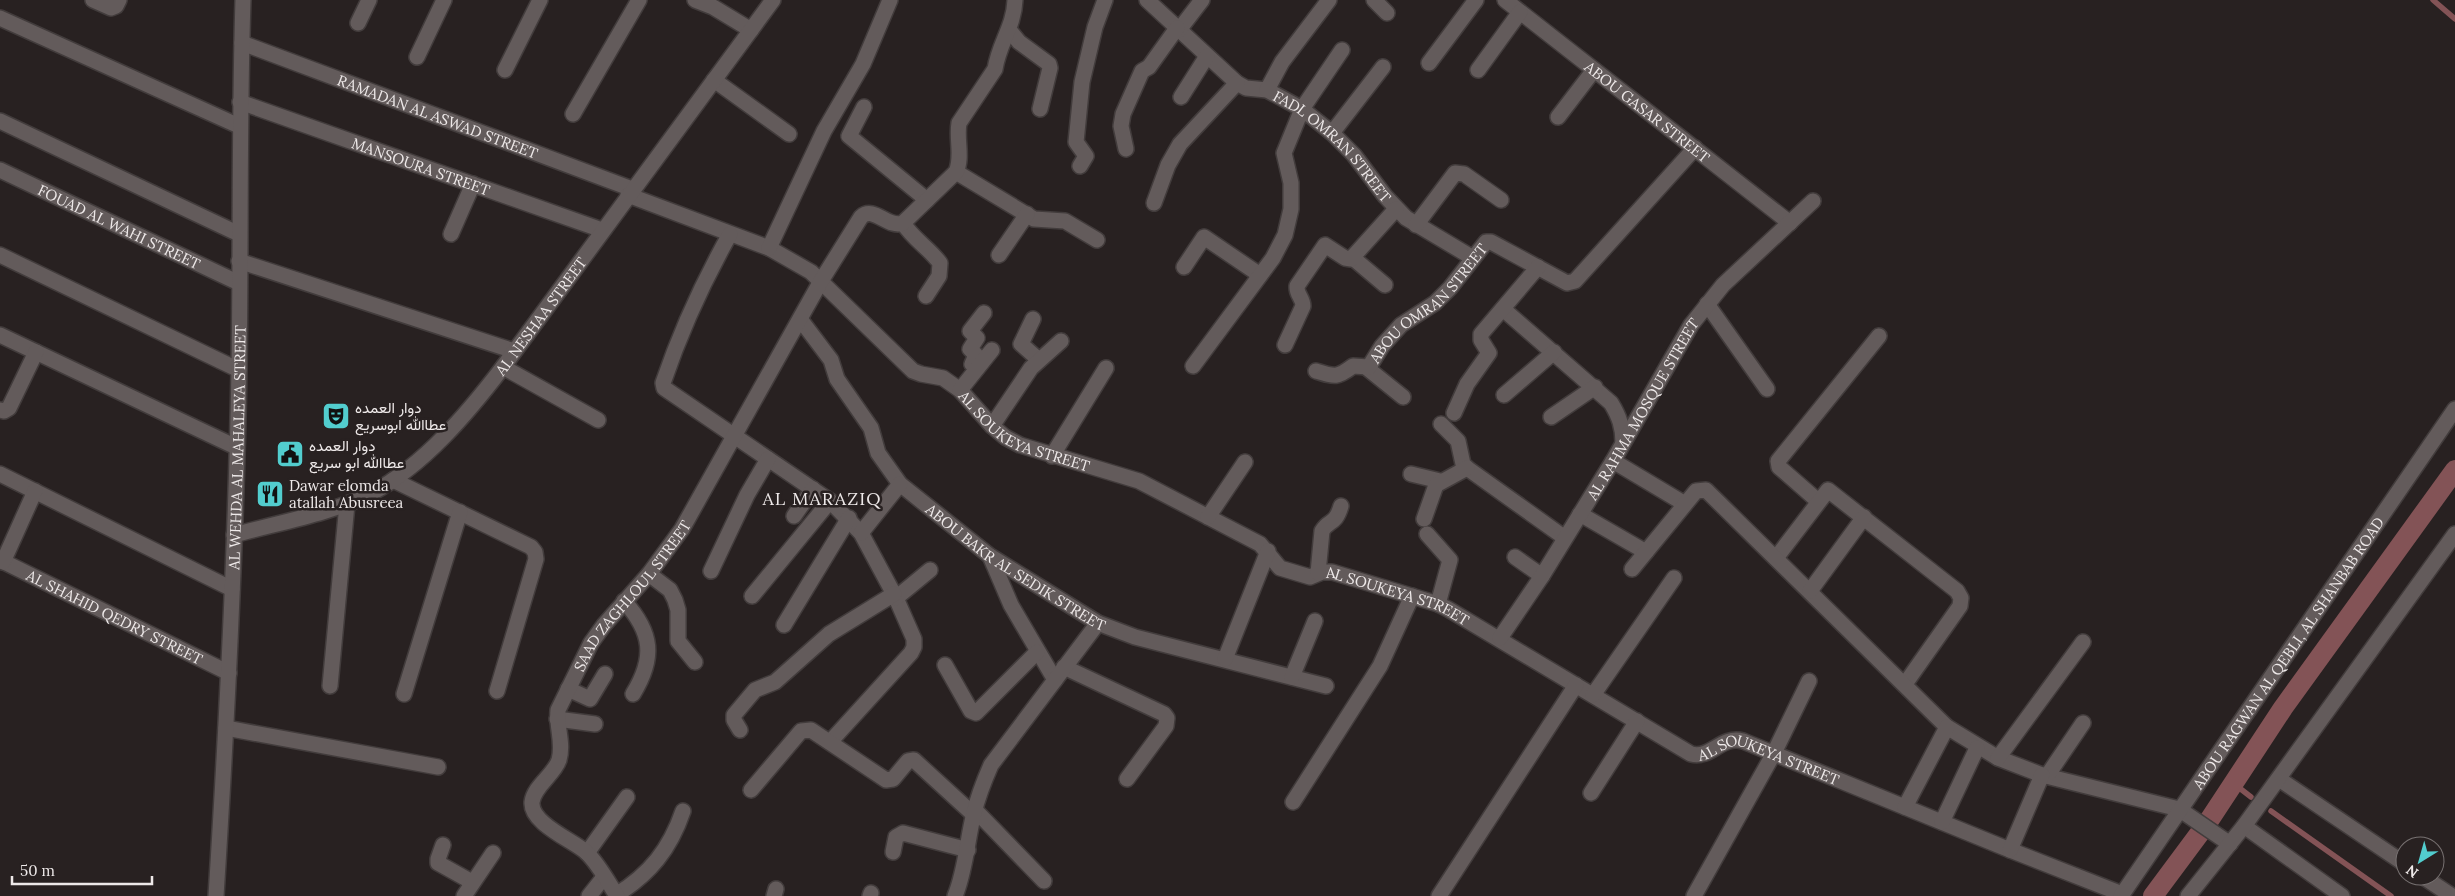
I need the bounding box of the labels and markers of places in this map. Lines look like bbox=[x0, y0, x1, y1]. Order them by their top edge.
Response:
place label: دوار العمده عطاالله ابوسريع bbox=[355, 398, 447, 436]
theatre icon: دوار العمده عطاالله ابوسريع bbox=[321, 401, 351, 431]
place label: دوار العمده عطاالله ابو سريع bbox=[309, 436, 405, 474]
public building icon: دوار العمده عطاالله ابو سريع bbox=[275, 439, 305, 469]
place label: Dawar elomda atallah Abusreea bbox=[289, 476, 404, 512]
restaurant icon: Dawar elomda atallah Abusreea bbox=[255, 479, 285, 509]

